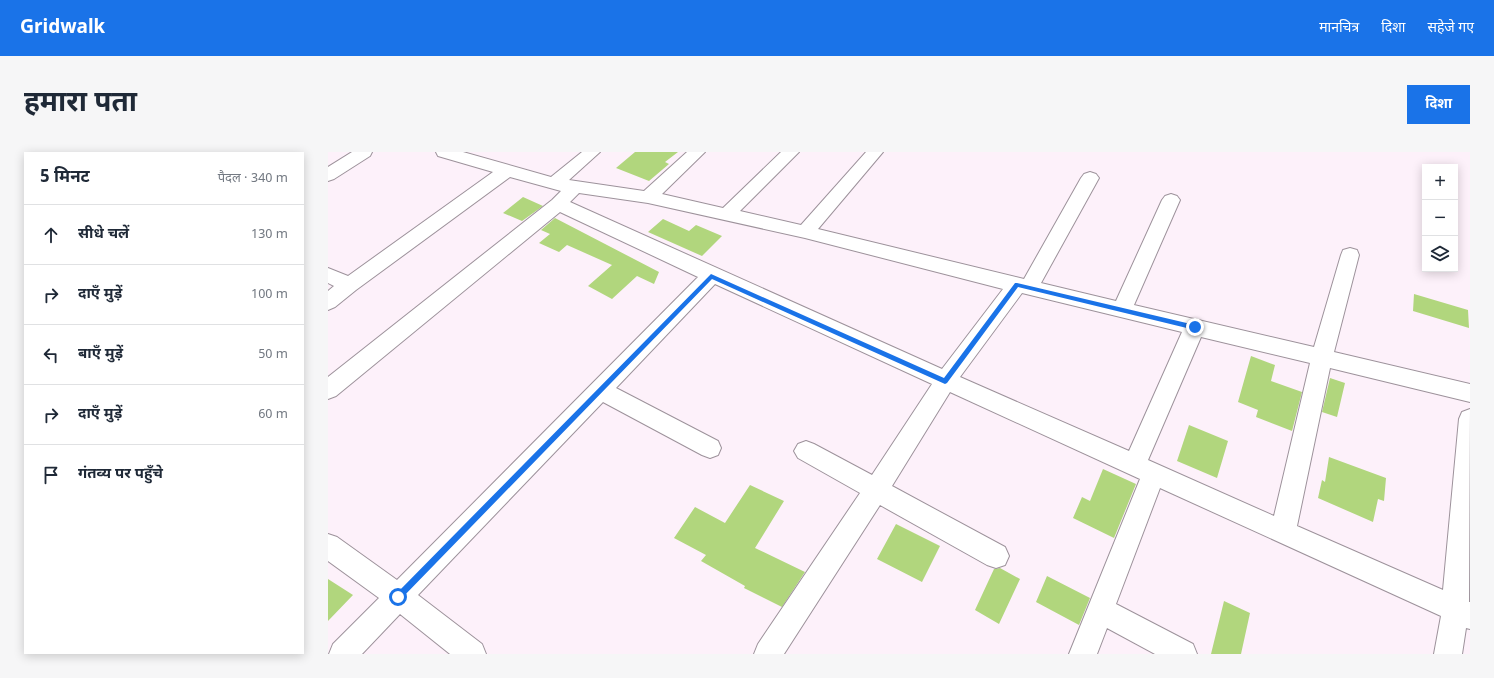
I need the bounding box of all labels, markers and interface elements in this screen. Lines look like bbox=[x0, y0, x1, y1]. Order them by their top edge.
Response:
text: Gridwalk bbox=[20, 16, 105, 41]
text: मानचित्र bbox=[1319, 19, 1359, 38]
text: दिशा bbox=[1381, 19, 1405, 38]
text: सहेजे गए bbox=[1427, 19, 1474, 38]
button: दिशा bbox=[1407, 85, 1470, 124]
text: हमारा पता bbox=[24, 86, 137, 122]
map controls bbox=[1422, 164, 1458, 272]
button: + bbox=[1422, 164, 1458, 200]
text: 5 मिनट bbox=[40, 167, 90, 189]
text: पैदल · 340 m bbox=[218, 170, 288, 187]
button: − bbox=[1422, 200, 1458, 236]
icon: ahead bbox=[40, 224, 62, 246]
text: सीधे चलें bbox=[78, 225, 129, 244]
text: 130 m bbox=[251, 226, 288, 243]
button: layers bbox=[1422, 236, 1458, 272]
icon: right bbox=[40, 284, 62, 306]
text: दाएँ मुड़ें bbox=[78, 285, 122, 304]
text: 100 m bbox=[251, 286, 288, 303]
route end bbox=[1186, 318, 1204, 336]
icon: left bbox=[40, 344, 62, 366]
text: बाएँ मुड़ें bbox=[78, 345, 123, 364]
text: 50 m bbox=[258, 346, 288, 363]
icon: right bbox=[40, 404, 62, 426]
text: दाएँ मुड़ें bbox=[78, 405, 122, 424]
text: 60 m bbox=[258, 406, 288, 423]
icon: arrive bbox=[40, 464, 62, 486]
text: गंतव्य पर पहुँचे bbox=[78, 465, 163, 484]
route start bbox=[389, 588, 407, 606]

